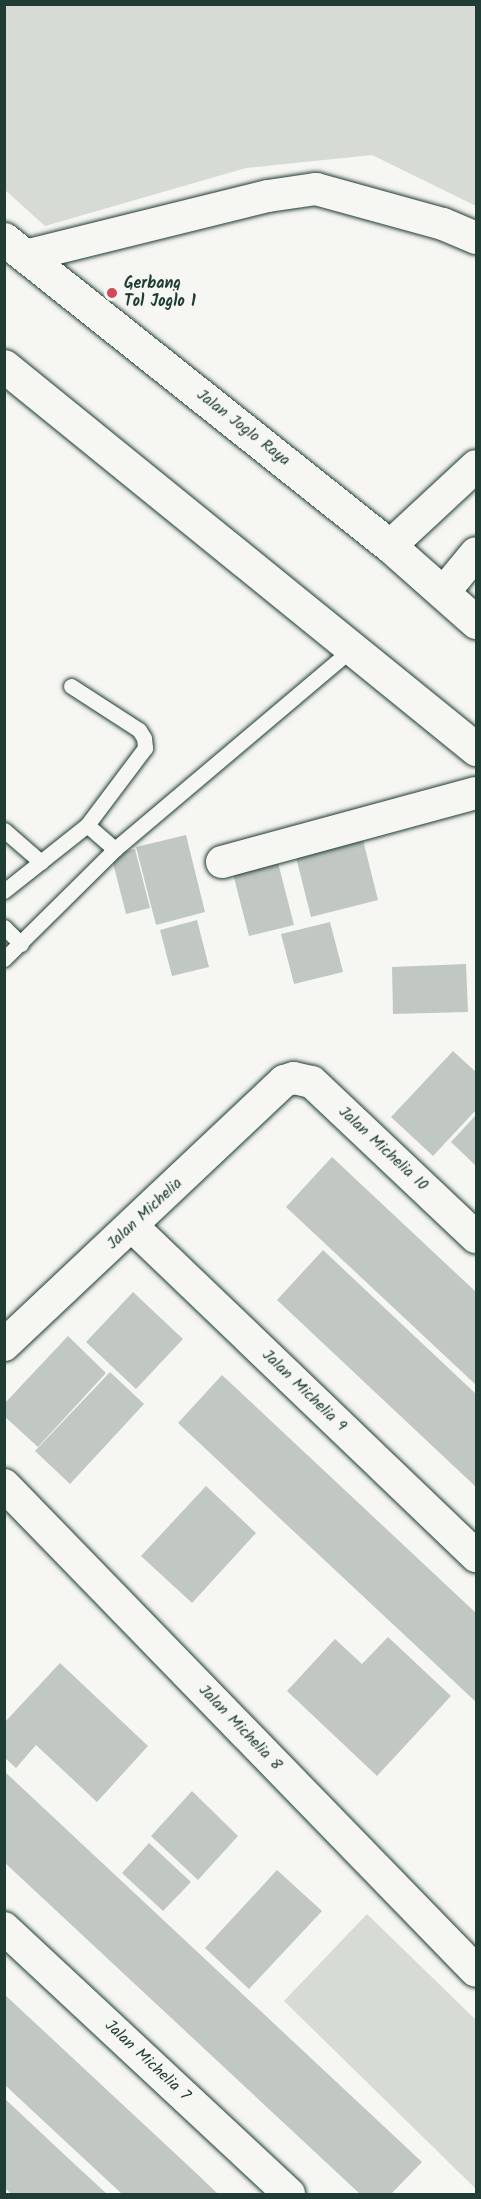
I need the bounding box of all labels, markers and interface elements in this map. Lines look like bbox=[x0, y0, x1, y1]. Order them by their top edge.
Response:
place label: Gerbang Tol Joglo 1 bbox=[124, 274, 196, 312]
marker: Gerbang Tol Joglo 1 bbox=[105, 286, 119, 300]
street label: Jalan Joglo Raya bbox=[193, 386, 293, 470]
street label: Jalan Michelia 10 bbox=[334, 1103, 432, 1195]
street label: Jalan Michelia bbox=[103, 1174, 187, 1254]
street label: Jalan Michelia 9 bbox=[258, 1346, 350, 1436]
street label: Jalan Michelia 8 bbox=[194, 1681, 286, 1775]
street label: Jalan Michelia 7 bbox=[100, 2017, 194, 2105]

